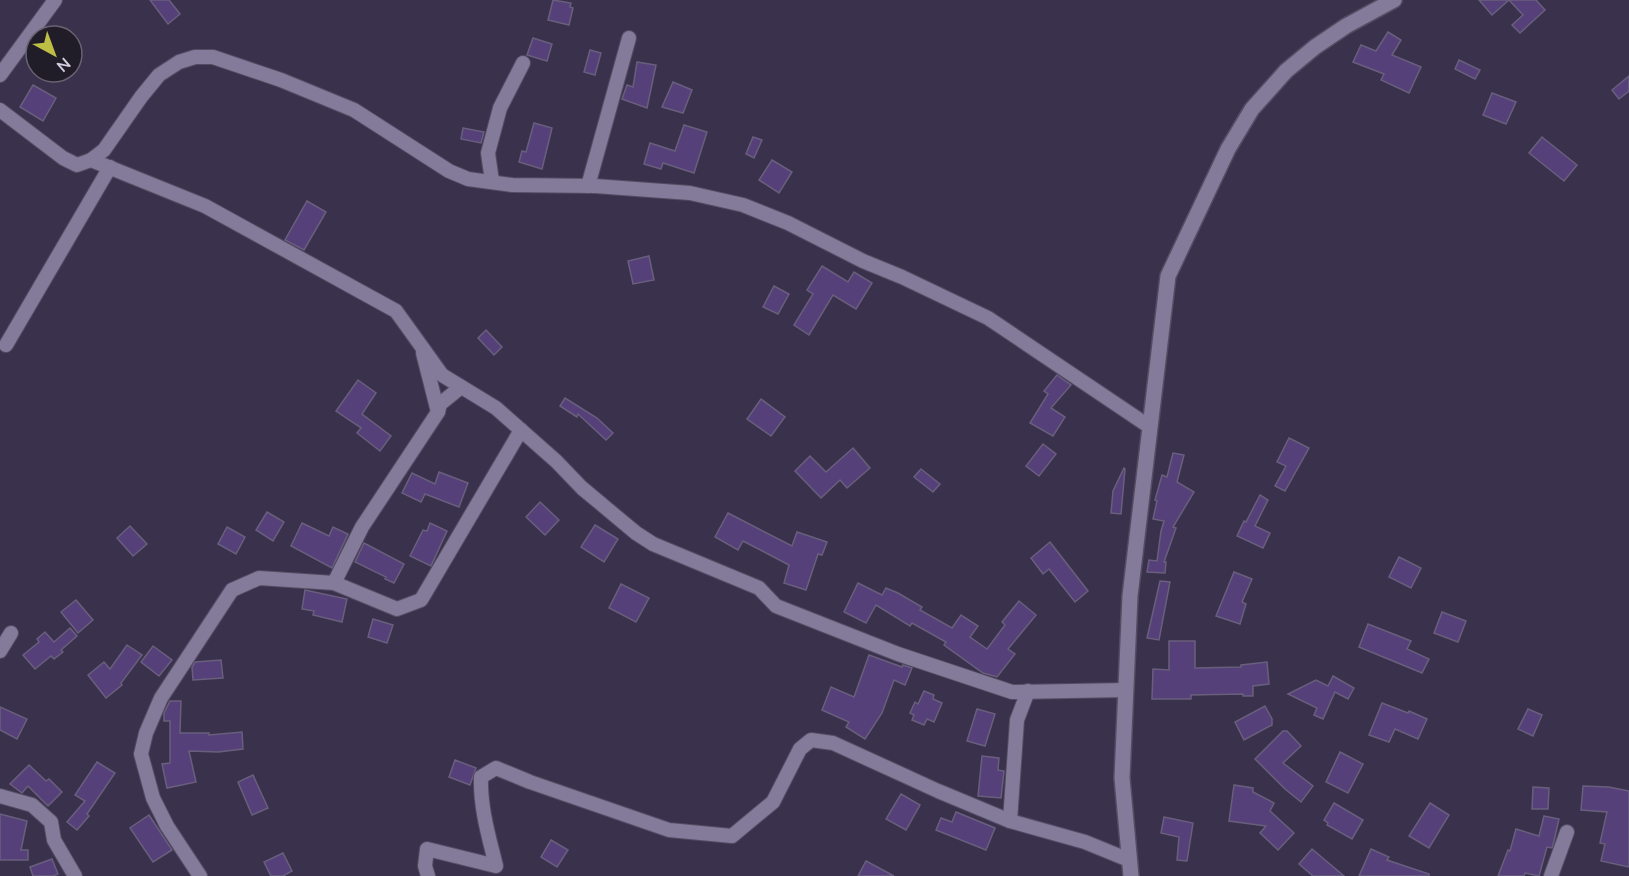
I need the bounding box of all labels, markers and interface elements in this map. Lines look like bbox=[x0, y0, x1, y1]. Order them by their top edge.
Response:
north arrow bbox=[24, 24, 84, 84]
text: N bbox=[51, 52, 75, 77]

